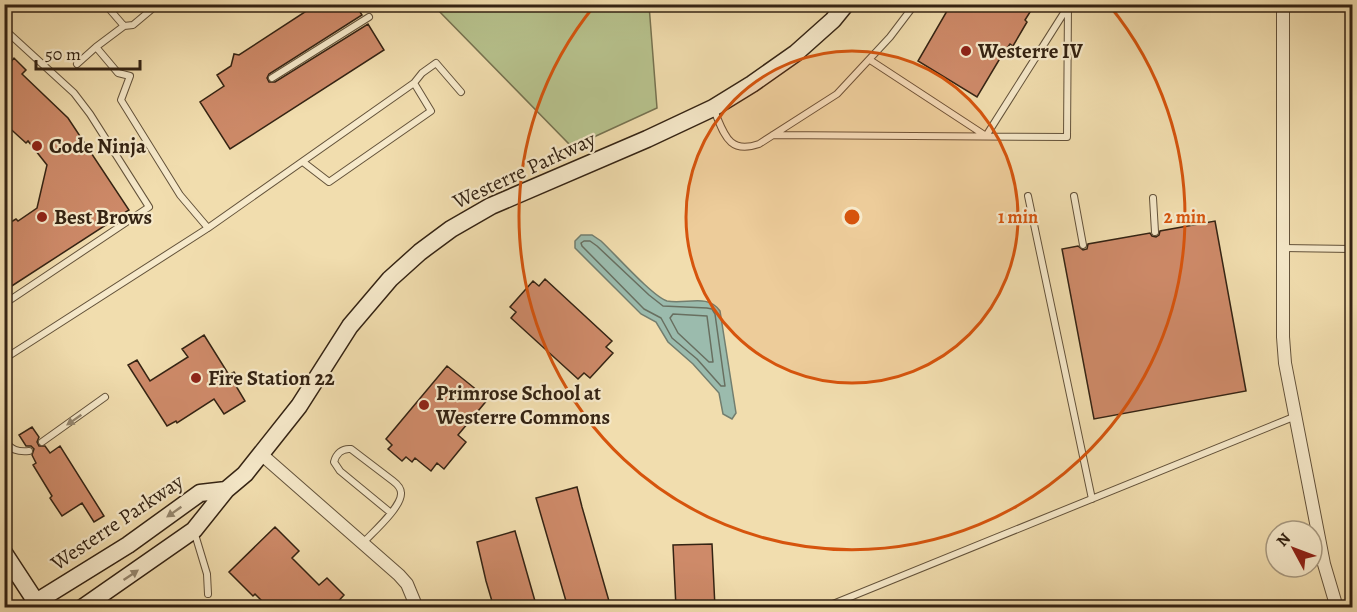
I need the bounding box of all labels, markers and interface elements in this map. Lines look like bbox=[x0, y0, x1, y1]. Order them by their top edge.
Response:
scale bar bbox=[36, 33, 140, 71]
place label: Westerre IV bbox=[977, 37, 1084, 65]
text: 50 m bbox=[45, 42, 81, 66]
marker: Westerre IV bbox=[959, 44, 973, 58]
street label: Westerre Parkway bbox=[447, 124, 600, 216]
place label: Code Ninja bbox=[49, 132, 147, 160]
marker: Code Ninja bbox=[30, 139, 44, 153]
place label: Best Brows bbox=[54, 203, 152, 231]
text: 1 min bbox=[998, 205, 1038, 229]
text: 2 min bbox=[1164, 205, 1206, 229]
centre of rings bbox=[842, 207, 862, 227]
marker: Best Brows bbox=[35, 210, 49, 224]
place label: Fire Station 22 bbox=[208, 364, 335, 392]
marker: Fire Station 22 bbox=[189, 371, 203, 385]
place label: Primrose School at Westerre Commons bbox=[435, 379, 610, 431]
marker: Primrose School at Westerre Commons bbox=[417, 398, 431, 412]
one-way arrow bbox=[66, 414, 82, 426]
street label: Westerre Parkway bbox=[44, 467, 189, 577]
one-way arrow bbox=[167, 506, 183, 518]
north arrow bbox=[1264, 519, 1324, 579]
text: N bbox=[1271, 528, 1296, 551]
one-way arrow bbox=[122, 569, 139, 580]

